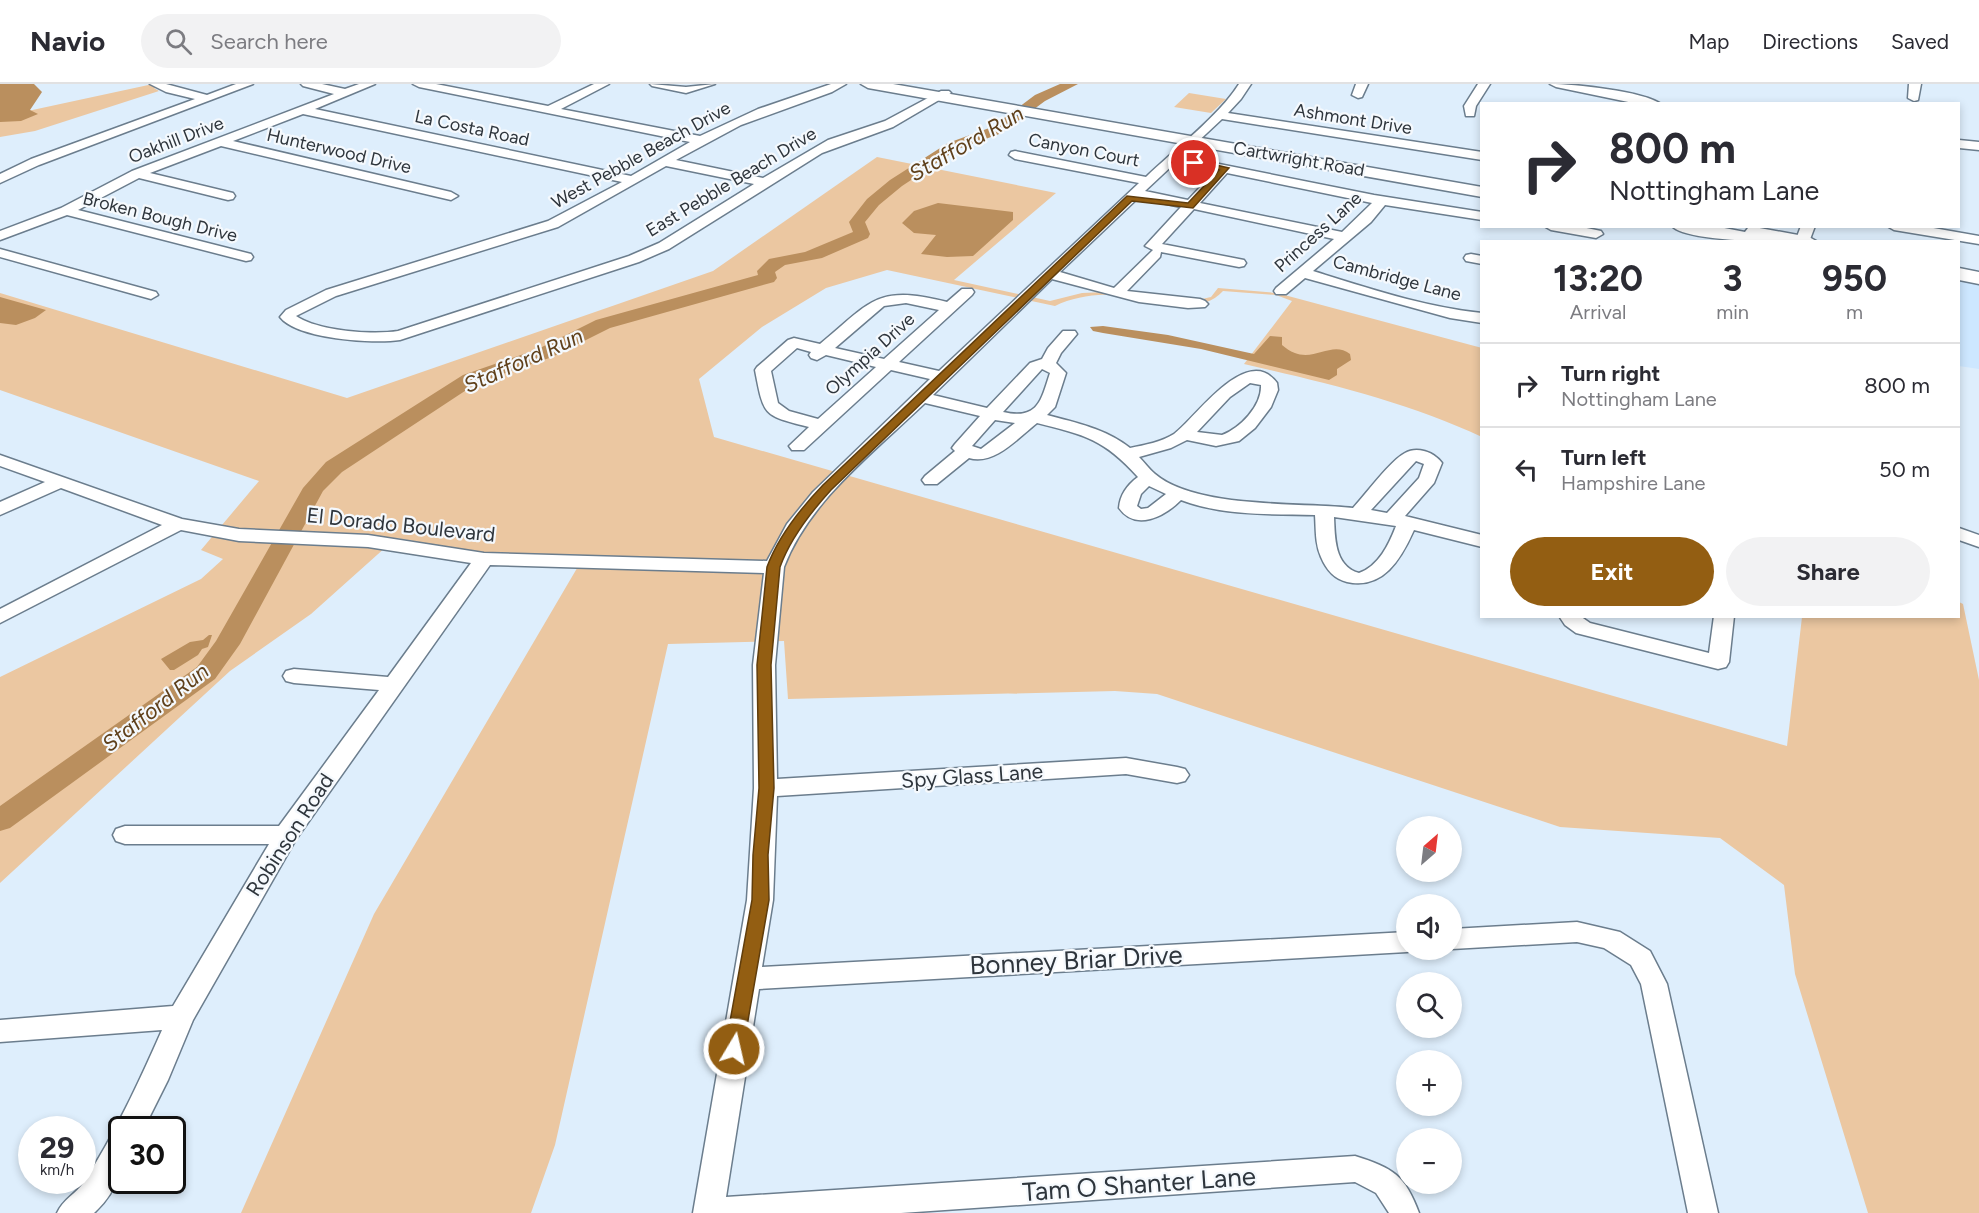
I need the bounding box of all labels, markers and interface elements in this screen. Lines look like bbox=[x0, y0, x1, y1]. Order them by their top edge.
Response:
search box bbox=[141, 14, 561, 68]
text: Navio bbox=[30, 24, 105, 58]
icon: search bbox=[162, 25, 195, 58]
text: Search here bbox=[210, 28, 328, 55]
text: Map bbox=[1688, 29, 1729, 54]
text: Directions bbox=[1762, 29, 1858, 54]
text: Saved bbox=[1891, 29, 1949, 54]
street label: West Pebble Beach Drive bbox=[548, 97, 734, 213]
street label: Ashmont Drive bbox=[1292, 99, 1414, 139]
water label: Stafford Run bbox=[904, 100, 1028, 187]
street label: La Costa Road bbox=[413, 105, 531, 151]
street label: Oakhill Drive bbox=[125, 112, 227, 168]
street label: East Pebble Beach Drive bbox=[642, 122, 820, 242]
text: 800 m bbox=[1609, 123, 1736, 174]
street label: Hunterwood Drive bbox=[265, 124, 414, 178]
icon: right bbox=[1510, 126, 1588, 204]
street label: Canyon Court bbox=[1027, 128, 1142, 172]
pin bbox=[1168, 137, 1219, 188]
street label: Cartwright Road bbox=[1232, 137, 1366, 181]
icon: arrive bbox=[1177, 146, 1210, 179]
text: Nottingham Lane bbox=[1609, 174, 1819, 207]
street label: Broken Bough Drive bbox=[80, 187, 240, 247]
street label: Princess Lane bbox=[1270, 187, 1366, 277]
street label: Cambridge Lane bbox=[1330, 250, 1464, 306]
text: 13:20 bbox=[1553, 257, 1643, 300]
text: 3 bbox=[1723, 257, 1743, 300]
text: 950 bbox=[1822, 257, 1887, 300]
text: Arrival bbox=[1570, 300, 1626, 324]
text: min bbox=[1716, 300, 1749, 324]
text: m bbox=[1846, 300, 1863, 324]
street label: Olympia Drive bbox=[821, 308, 919, 400]
water label: Stafford Run bbox=[459, 322, 587, 399]
text: Turn right bbox=[1561, 360, 1660, 387]
icon: right bbox=[1510, 369, 1543, 402]
text: 800 m bbox=[1864, 372, 1930, 399]
text: Nottingham Lane bbox=[1561, 387, 1717, 411]
text: Turn left bbox=[1561, 444, 1647, 471]
icon: left bbox=[1510, 453, 1543, 486]
text: 50 m bbox=[1879, 456, 1930, 483]
text: Hampshire Lane bbox=[1561, 471, 1705, 495]
street label: El Dorado Boulevard bbox=[305, 502, 497, 547]
button: Exit bbox=[1510, 537, 1714, 606]
button: Share bbox=[1726, 537, 1930, 606]
water label: Stafford Run bbox=[97, 657, 214, 757]
street label: Spy Glass Lane bbox=[900, 758, 1044, 793]
street label: Robinson Road bbox=[241, 769, 339, 901]
north arrow bbox=[1396, 816, 1462, 882]
map controls bbox=[1396, 816, 1462, 1194]
button: sound bbox=[1396, 894, 1462, 960]
street label: Bonney Briar Drive bbox=[969, 938, 1183, 982]
button: search bbox=[1396, 972, 1462, 1038]
position arrow bbox=[702, 1017, 766, 1081]
button: + bbox=[1396, 1050, 1462, 1116]
speed limit sign: 30 bbox=[108, 1116, 186, 1194]
button: − bbox=[1396, 1128, 1462, 1194]
text: 29 bbox=[40, 1129, 74, 1166]
street label: Tam O Shanter Lane bbox=[1021, 1160, 1257, 1208]
text: km/h bbox=[40, 1161, 74, 1179]

